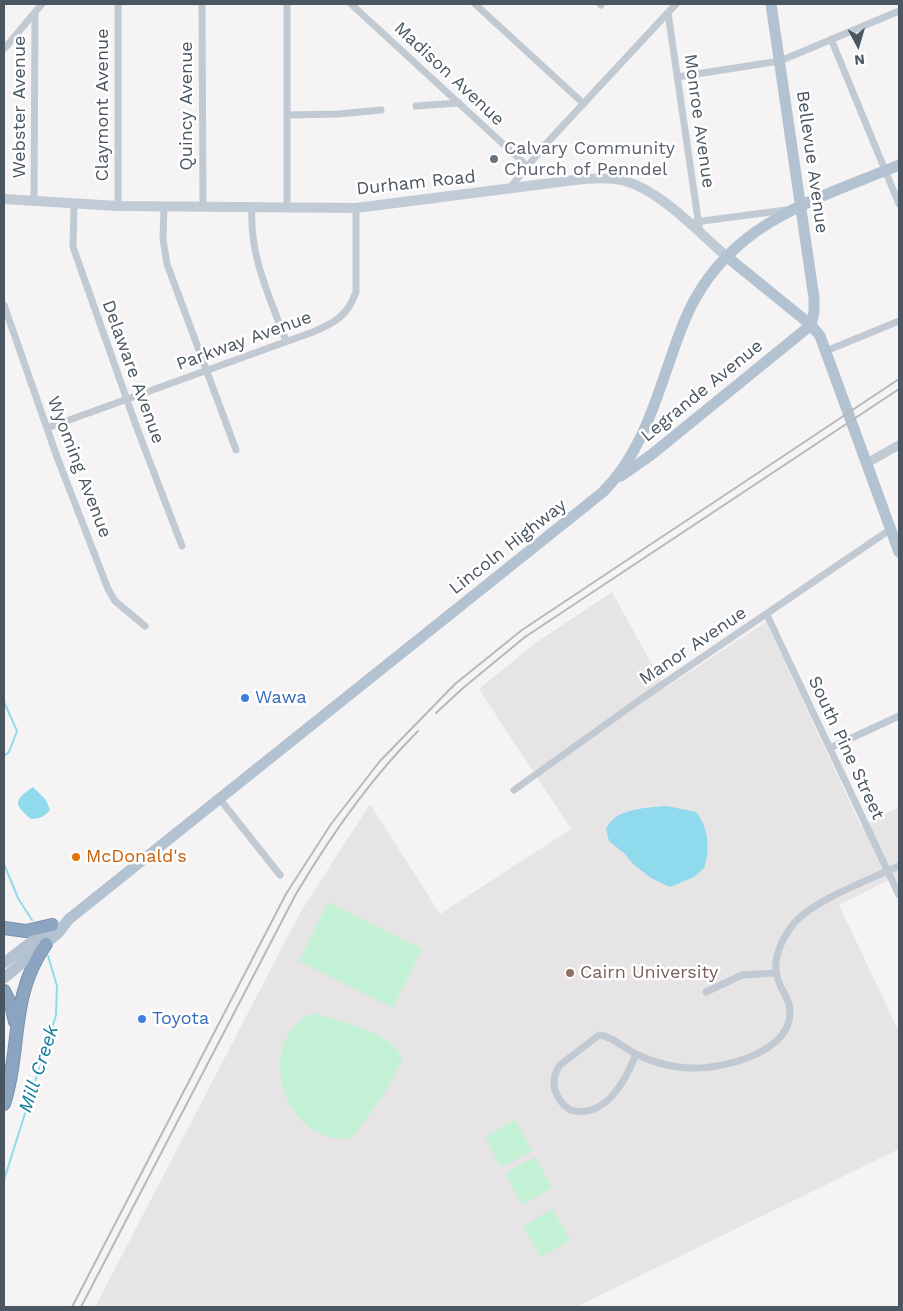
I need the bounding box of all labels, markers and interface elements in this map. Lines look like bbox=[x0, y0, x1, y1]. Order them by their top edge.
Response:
street label: Madison Avenue bbox=[389, 17, 509, 131]
north arrow bbox=[833, 20, 883, 70]
street label: Claymont Avenue bbox=[92, 28, 114, 182]
street label: Webster Avenue bbox=[9, 36, 31, 178]
street label: Quincy Avenue bbox=[176, 41, 198, 171]
text: N bbox=[854, 51, 866, 68]
street label: Monroe Avenue bbox=[679, 53, 719, 189]
street label: Bellevue Avenue bbox=[791, 89, 833, 235]
place label: Calvary Community Church of Penndel bbox=[504, 138, 675, 180]
marker: Calvary Community Church of Penndel bbox=[488, 153, 500, 165]
street label: Durham Road bbox=[355, 166, 477, 200]
street label: Delaware Avenue bbox=[97, 297, 169, 447]
street label: Parkway Avenue bbox=[173, 307, 315, 375]
street label: Legrande Avenue bbox=[637, 335, 767, 447]
street label: Wyoming Avenue bbox=[42, 393, 116, 541]
street label: Lincoln Highway bbox=[445, 495, 571, 599]
street label: Manor Avenue bbox=[635, 602, 751, 690]
street label: South Pine Street bbox=[803, 673, 889, 823]
place label: Wawa bbox=[255, 687, 307, 709]
marker: Wawa bbox=[239, 692, 251, 704]
place label: McDonald's bbox=[86, 846, 187, 868]
marker: McDonald's bbox=[70, 851, 82, 863]
place label: Cairn University bbox=[580, 962, 718, 984]
marker: Cairn University bbox=[564, 967, 576, 979]
place label: Toyota bbox=[152, 1008, 209, 1030]
marker: Toyota bbox=[136, 1013, 148, 1025]
water label: Mill Creek bbox=[14, 1022, 64, 1116]

